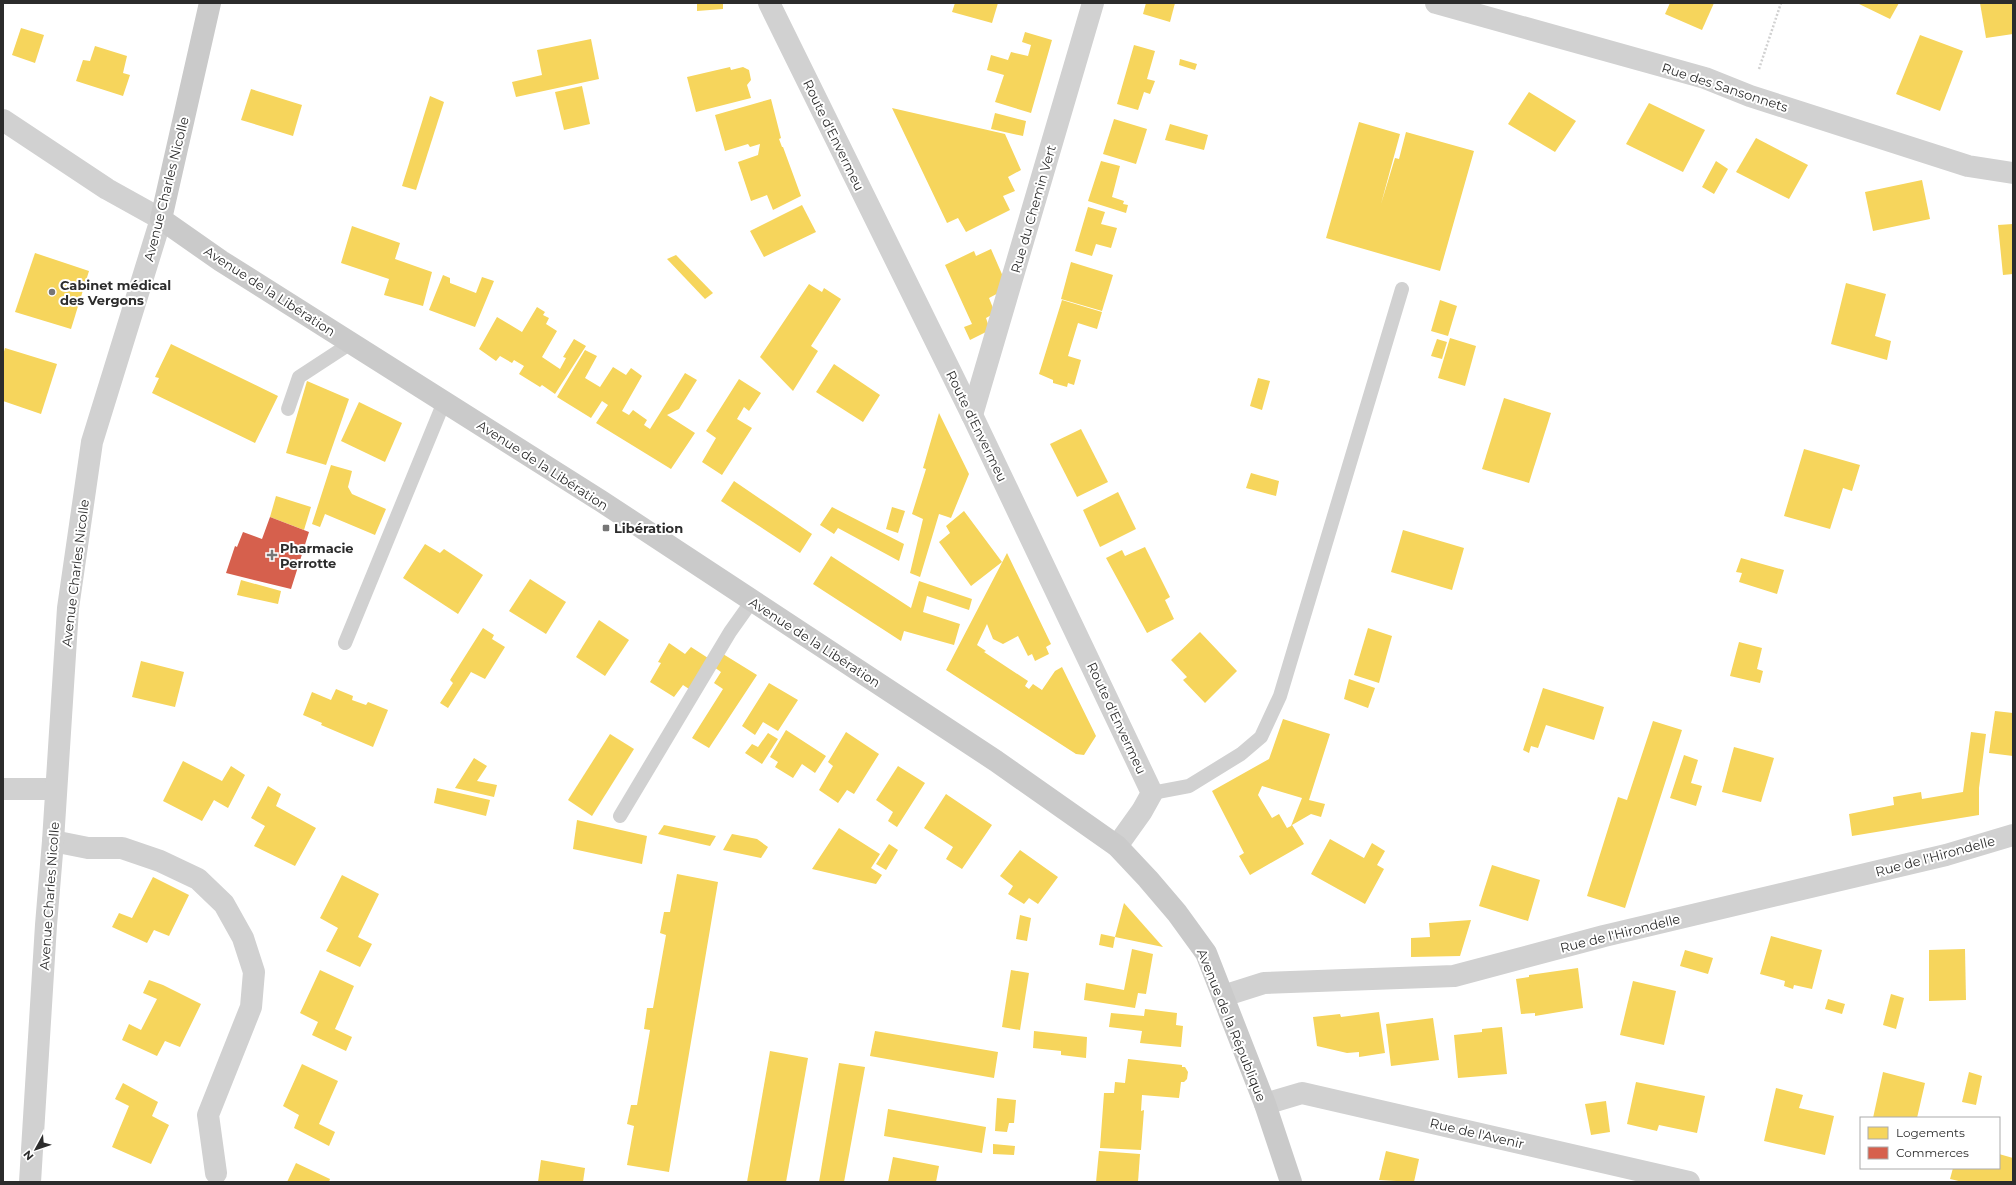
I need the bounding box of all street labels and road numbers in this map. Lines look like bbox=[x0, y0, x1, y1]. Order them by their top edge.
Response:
street label: Rue des Sansonnets bbox=[1660, 59, 1790, 115]
street label: Route d'Envermeu bbox=[800, 77, 868, 193]
street label: Avenue Charles Nicolle bbox=[140, 115, 192, 263]
street label: Rue du Chemin Vert bbox=[1007, 143, 1059, 275]
street label: Avenue de la Libération bbox=[201, 243, 339, 339]
street label: Route d'Envermeu bbox=[943, 368, 1011, 484]
street label: Avenue de la Libération bbox=[474, 417, 612, 513]
street label: Avenue Charles Nicolle bbox=[58, 498, 92, 648]
street label: Avenue de la Libération bbox=[746, 594, 884, 690]
street label: Route d'Envermeu bbox=[1084, 660, 1150, 776]
street label: Avenue Charles Nicolle bbox=[36, 821, 62, 971]
street label: Rue de l'Hirondelle bbox=[1873, 832, 1997, 880]
street label: Rue de l'Hirondelle bbox=[1558, 910, 1682, 956]
street label: Avenue de la République bbox=[1194, 946, 1270, 1104]
street label: Rue de l'Avenir bbox=[1428, 1114, 1526, 1152]

